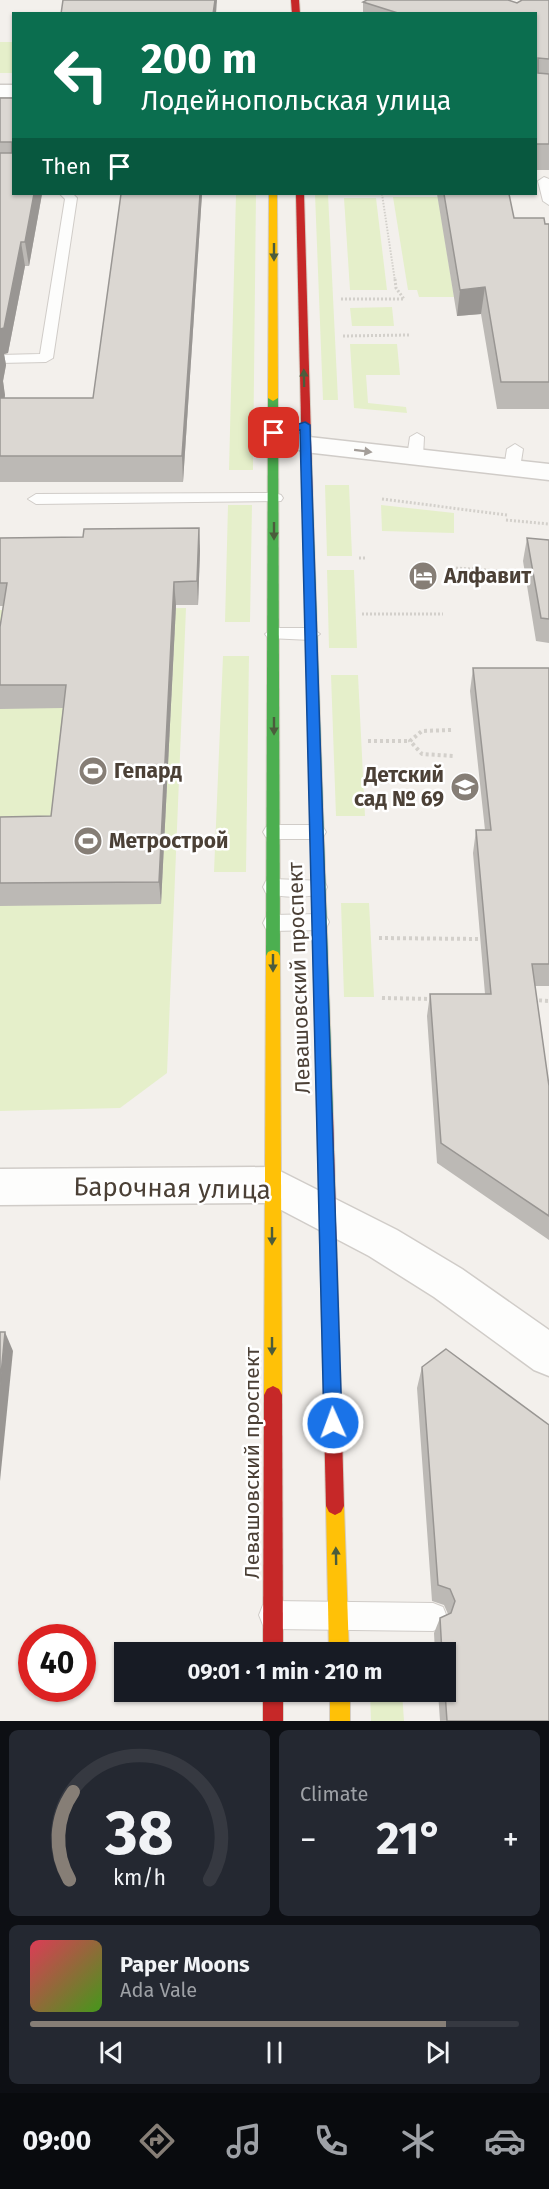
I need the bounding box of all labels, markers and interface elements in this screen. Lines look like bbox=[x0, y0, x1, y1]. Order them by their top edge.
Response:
text: 200 m bbox=[141, 34, 257, 84]
icon: left bbox=[42, 36, 120, 114]
text: Лодейнопольская улица bbox=[141, 85, 451, 117]
icon: arrive bbox=[103, 150, 136, 183]
text: Then bbox=[42, 153, 91, 180]
one-way arrow bbox=[269, 242, 279, 261]
one-way arrow bbox=[299, 368, 309, 387]
pin bbox=[248, 407, 299, 458]
icon: arrive bbox=[257, 416, 290, 449]
one-way arrow bbox=[354, 446, 373, 456]
one-way arrow bbox=[269, 521, 279, 540]
hotel icon: Алфавит bbox=[407, 560, 439, 592]
place label: Алфавит bbox=[443, 563, 532, 589]
one-way arrow bbox=[269, 716, 279, 735]
sports icon: Гепард bbox=[77, 755, 109, 787]
place label: Гепард bbox=[114, 758, 182, 784]
place label: Детский сад № 69 bbox=[354, 762, 444, 812]
school or university icon: Детский сад № 69 bbox=[449, 771, 481, 803]
sports icon: Метрострой bbox=[72, 825, 104, 857]
place label: Метрострой bbox=[109, 828, 228, 854]
street label: Левашовский проспект bbox=[282, 861, 316, 1094]
one-way arrow bbox=[268, 953, 278, 972]
street label: Барочная улица bbox=[73, 1171, 271, 1206]
one-way arrow bbox=[268, 1227, 277, 1246]
one-way arrow bbox=[267, 1336, 277, 1355]
street label: Левашовский проспект bbox=[239, 1346, 265, 1579]
position arrow bbox=[301, 1391, 365, 1455]
one-way arrow bbox=[331, 1547, 341, 1566]
speed limit sign: 40 bbox=[18, 1624, 96, 1702]
text: 09:01 · 1 min · 210 m bbox=[188, 1658, 382, 1685]
text: Climate bbox=[300, 1782, 368, 1806]
text: 38 bbox=[104, 1796, 174, 1871]
text: 21° bbox=[376, 1812, 443, 1866]
text: − bbox=[300, 1820, 317, 1860]
text: + bbox=[503, 1820, 519, 1860]
text: km/h bbox=[113, 1865, 166, 1891]
text: Paper Moons bbox=[120, 1951, 250, 1978]
text: Ada Vale bbox=[120, 1978, 197, 2002]
icon: previous bbox=[95, 2036, 128, 2069]
icon: pause bbox=[258, 2036, 291, 2069]
icon: next bbox=[421, 2036, 454, 2069]
icon: directions bbox=[136, 2120, 178, 2162]
icon: music bbox=[223, 2120, 265, 2162]
icon: phone bbox=[310, 2120, 352, 2162]
icon: climate bbox=[397, 2120, 439, 2162]
icon: car bbox=[484, 2120, 526, 2162]
text: 09:00 bbox=[23, 2125, 91, 2157]

